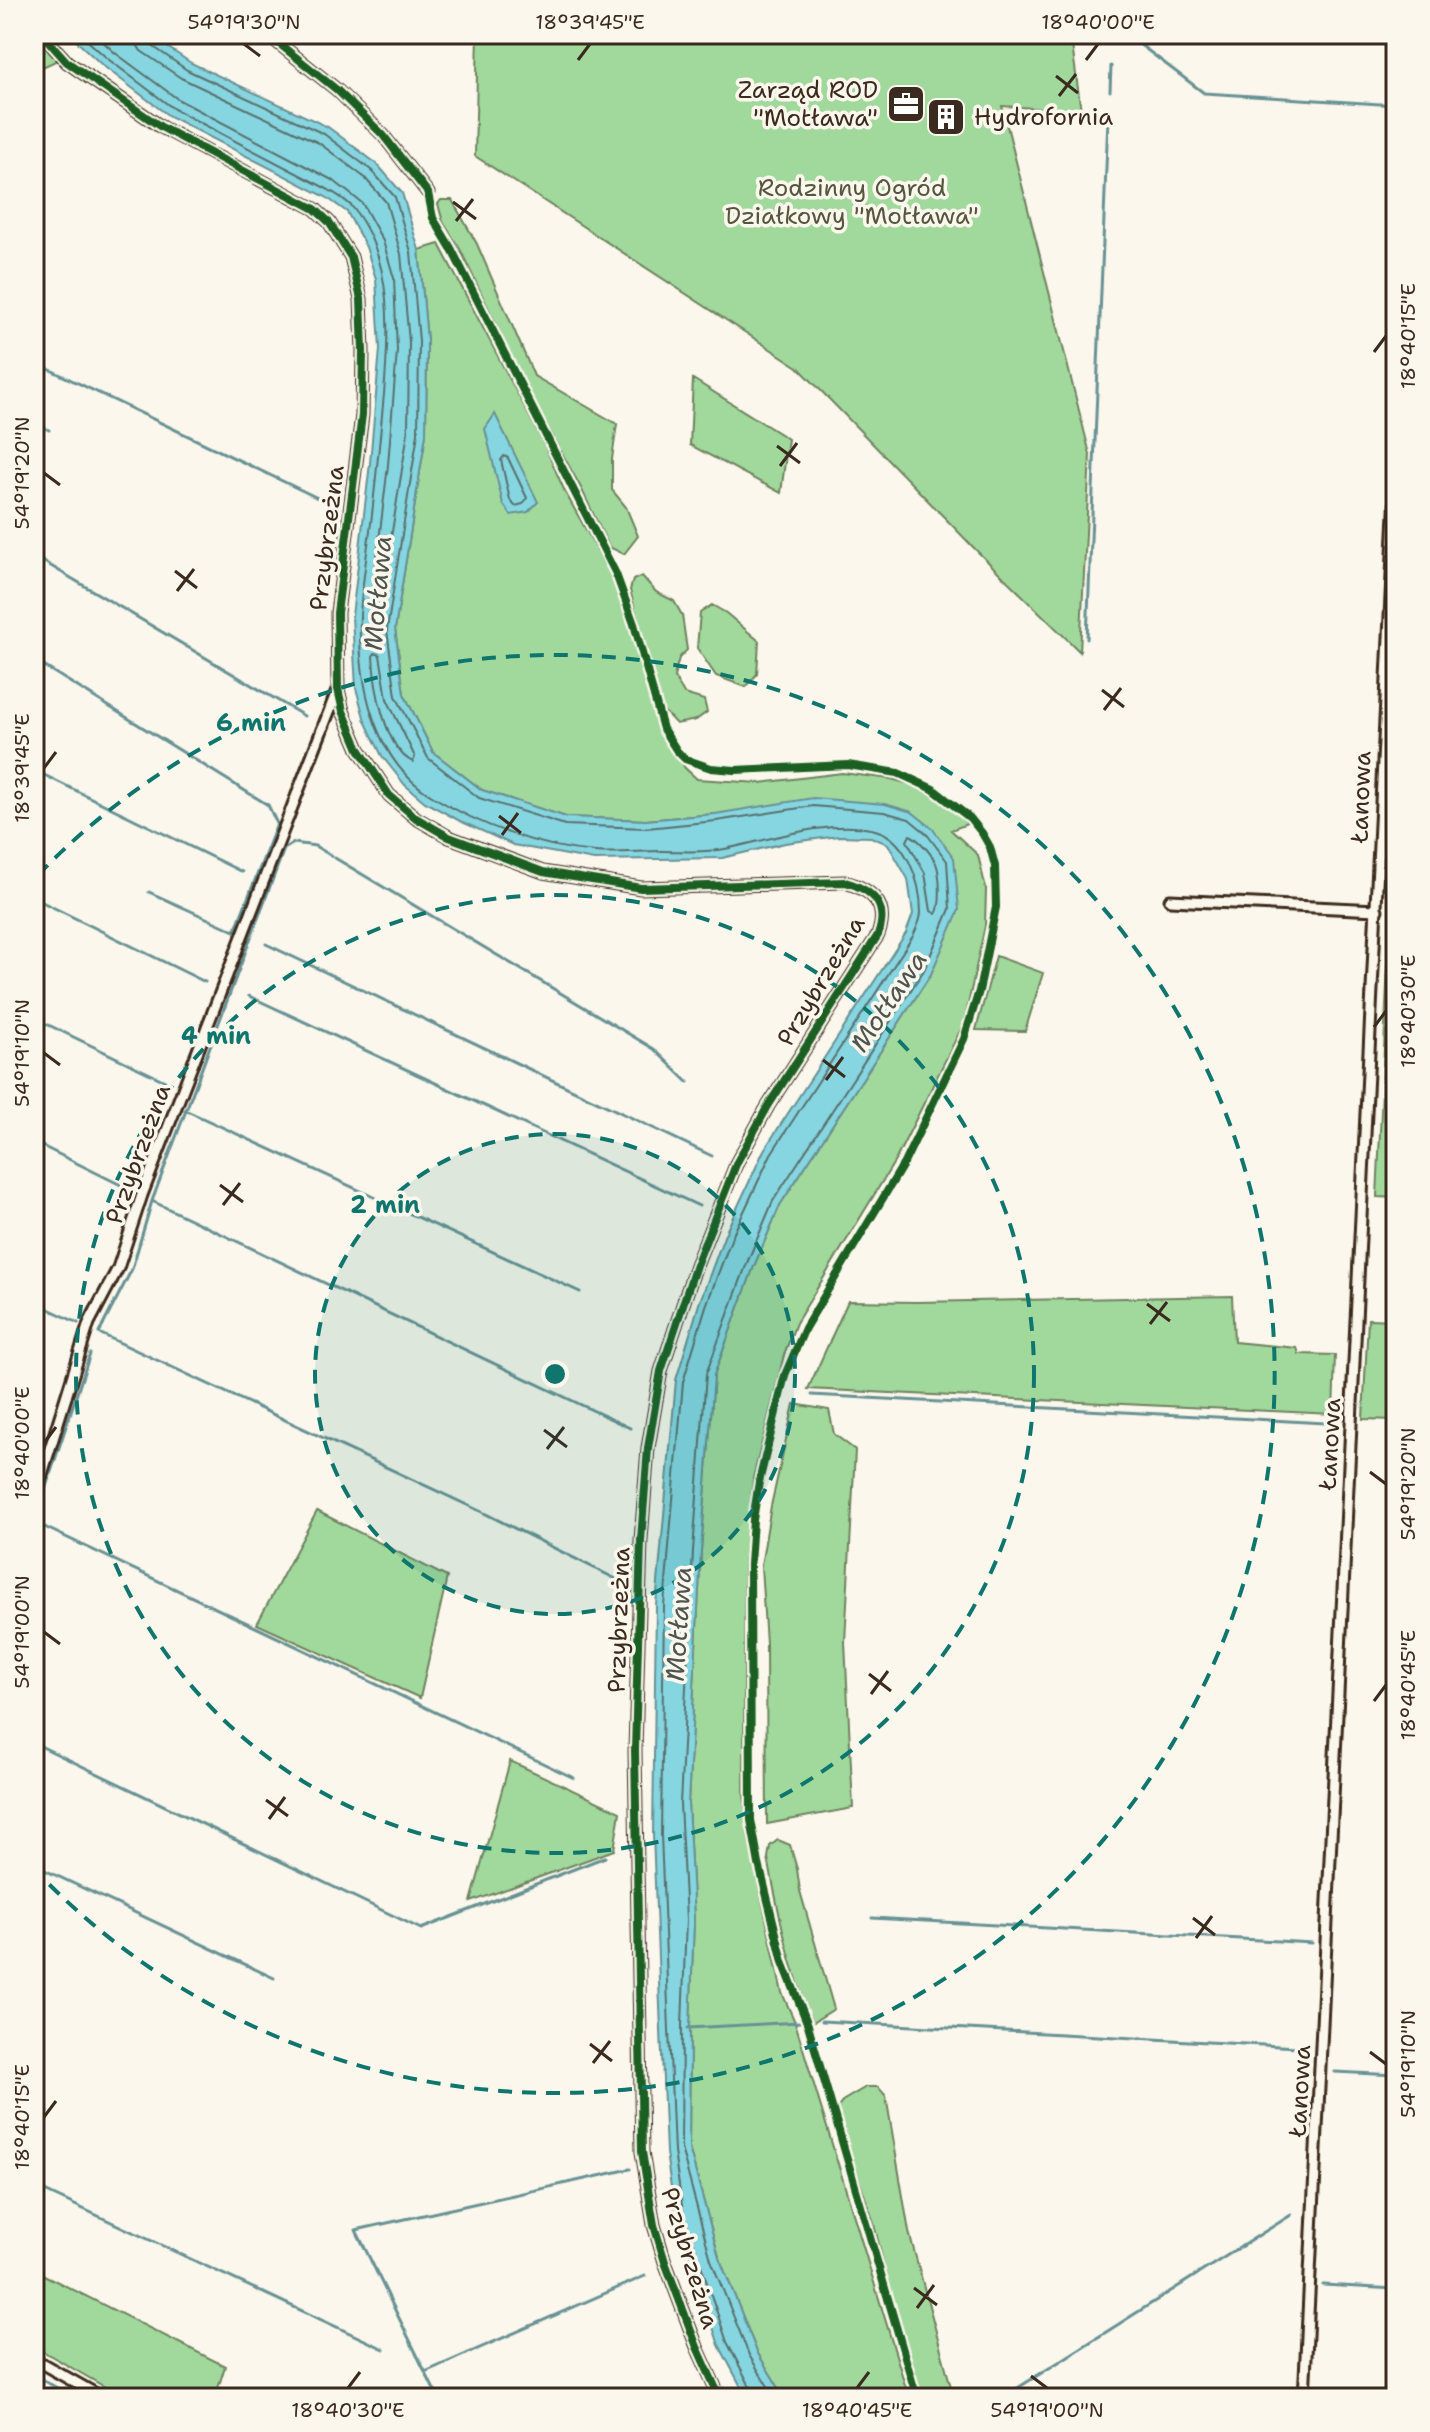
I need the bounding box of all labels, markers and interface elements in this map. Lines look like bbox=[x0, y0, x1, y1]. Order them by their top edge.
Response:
text: 54°19'30"N bbox=[187, 9, 301, 35]
text: 18°39'45"E bbox=[535, 9, 645, 35]
text: 18°40'00"E bbox=[1041, 9, 1155, 35]
place label: Zarząd ROD "Motława" bbox=[738, 74, 878, 134]
office icon: Zarząd ROD "Motława" bbox=[885, 83, 927, 125]
building icon: Hydrofornia bbox=[925, 96, 967, 138]
place label: Hydrofornia bbox=[974, 101, 1113, 133]
park label: Rodzinny Ogród Działkowy "Motława" bbox=[725, 172, 979, 232]
text: 18°40'15"E bbox=[1395, 283, 1421, 389]
text: 54°19'20"N bbox=[9, 417, 35, 529]
street label: Przybrzeżna bbox=[302, 463, 352, 613]
water label: Motława bbox=[355, 534, 399, 652]
text: 6 min bbox=[216, 707, 286, 739]
text: 18°39'45"E bbox=[9, 713, 35, 823]
street label: Łanowa bbox=[1343, 750, 1379, 845]
street label: Przybrzeżna bbox=[770, 910, 872, 1052]
water label: Motława bbox=[841, 943, 935, 1059]
text: 18°40'30"E bbox=[1395, 954, 1421, 1068]
text: 54°19'10"N bbox=[9, 999, 35, 1107]
text: 4 min bbox=[181, 1020, 251, 1052]
street label: Przybrzeżna bbox=[98, 1080, 178, 1228]
text: 2 min bbox=[350, 1189, 420, 1221]
centre of rings bbox=[541, 1360, 569, 1388]
text: 18°40'00"E bbox=[9, 1386, 35, 1500]
street label: Łanowa bbox=[1312, 1397, 1348, 1492]
text: 54°19'20"N bbox=[1395, 1428, 1421, 1540]
street label: Przybrzeżna bbox=[600, 1546, 638, 1694]
water label: Motława bbox=[657, 1565, 699, 1683]
text: 54°19'00"N bbox=[9, 1575, 35, 1689]
text: 18°40'45"E bbox=[1395, 1630, 1421, 1740]
text: 54°19'10"N bbox=[1395, 2010, 1421, 2118]
street label: Łanowa bbox=[1282, 2044, 1318, 2139]
text: 18°40'15"E bbox=[9, 2064, 35, 2170]
street label: Przybrzeżna bbox=[653, 2183, 727, 2333]
text: 18°40'30"E bbox=[291, 2397, 405, 2423]
text: 18°40'45"E bbox=[802, 2397, 912, 2423]
text: 54°19'00"N bbox=[990, 2397, 1104, 2423]

